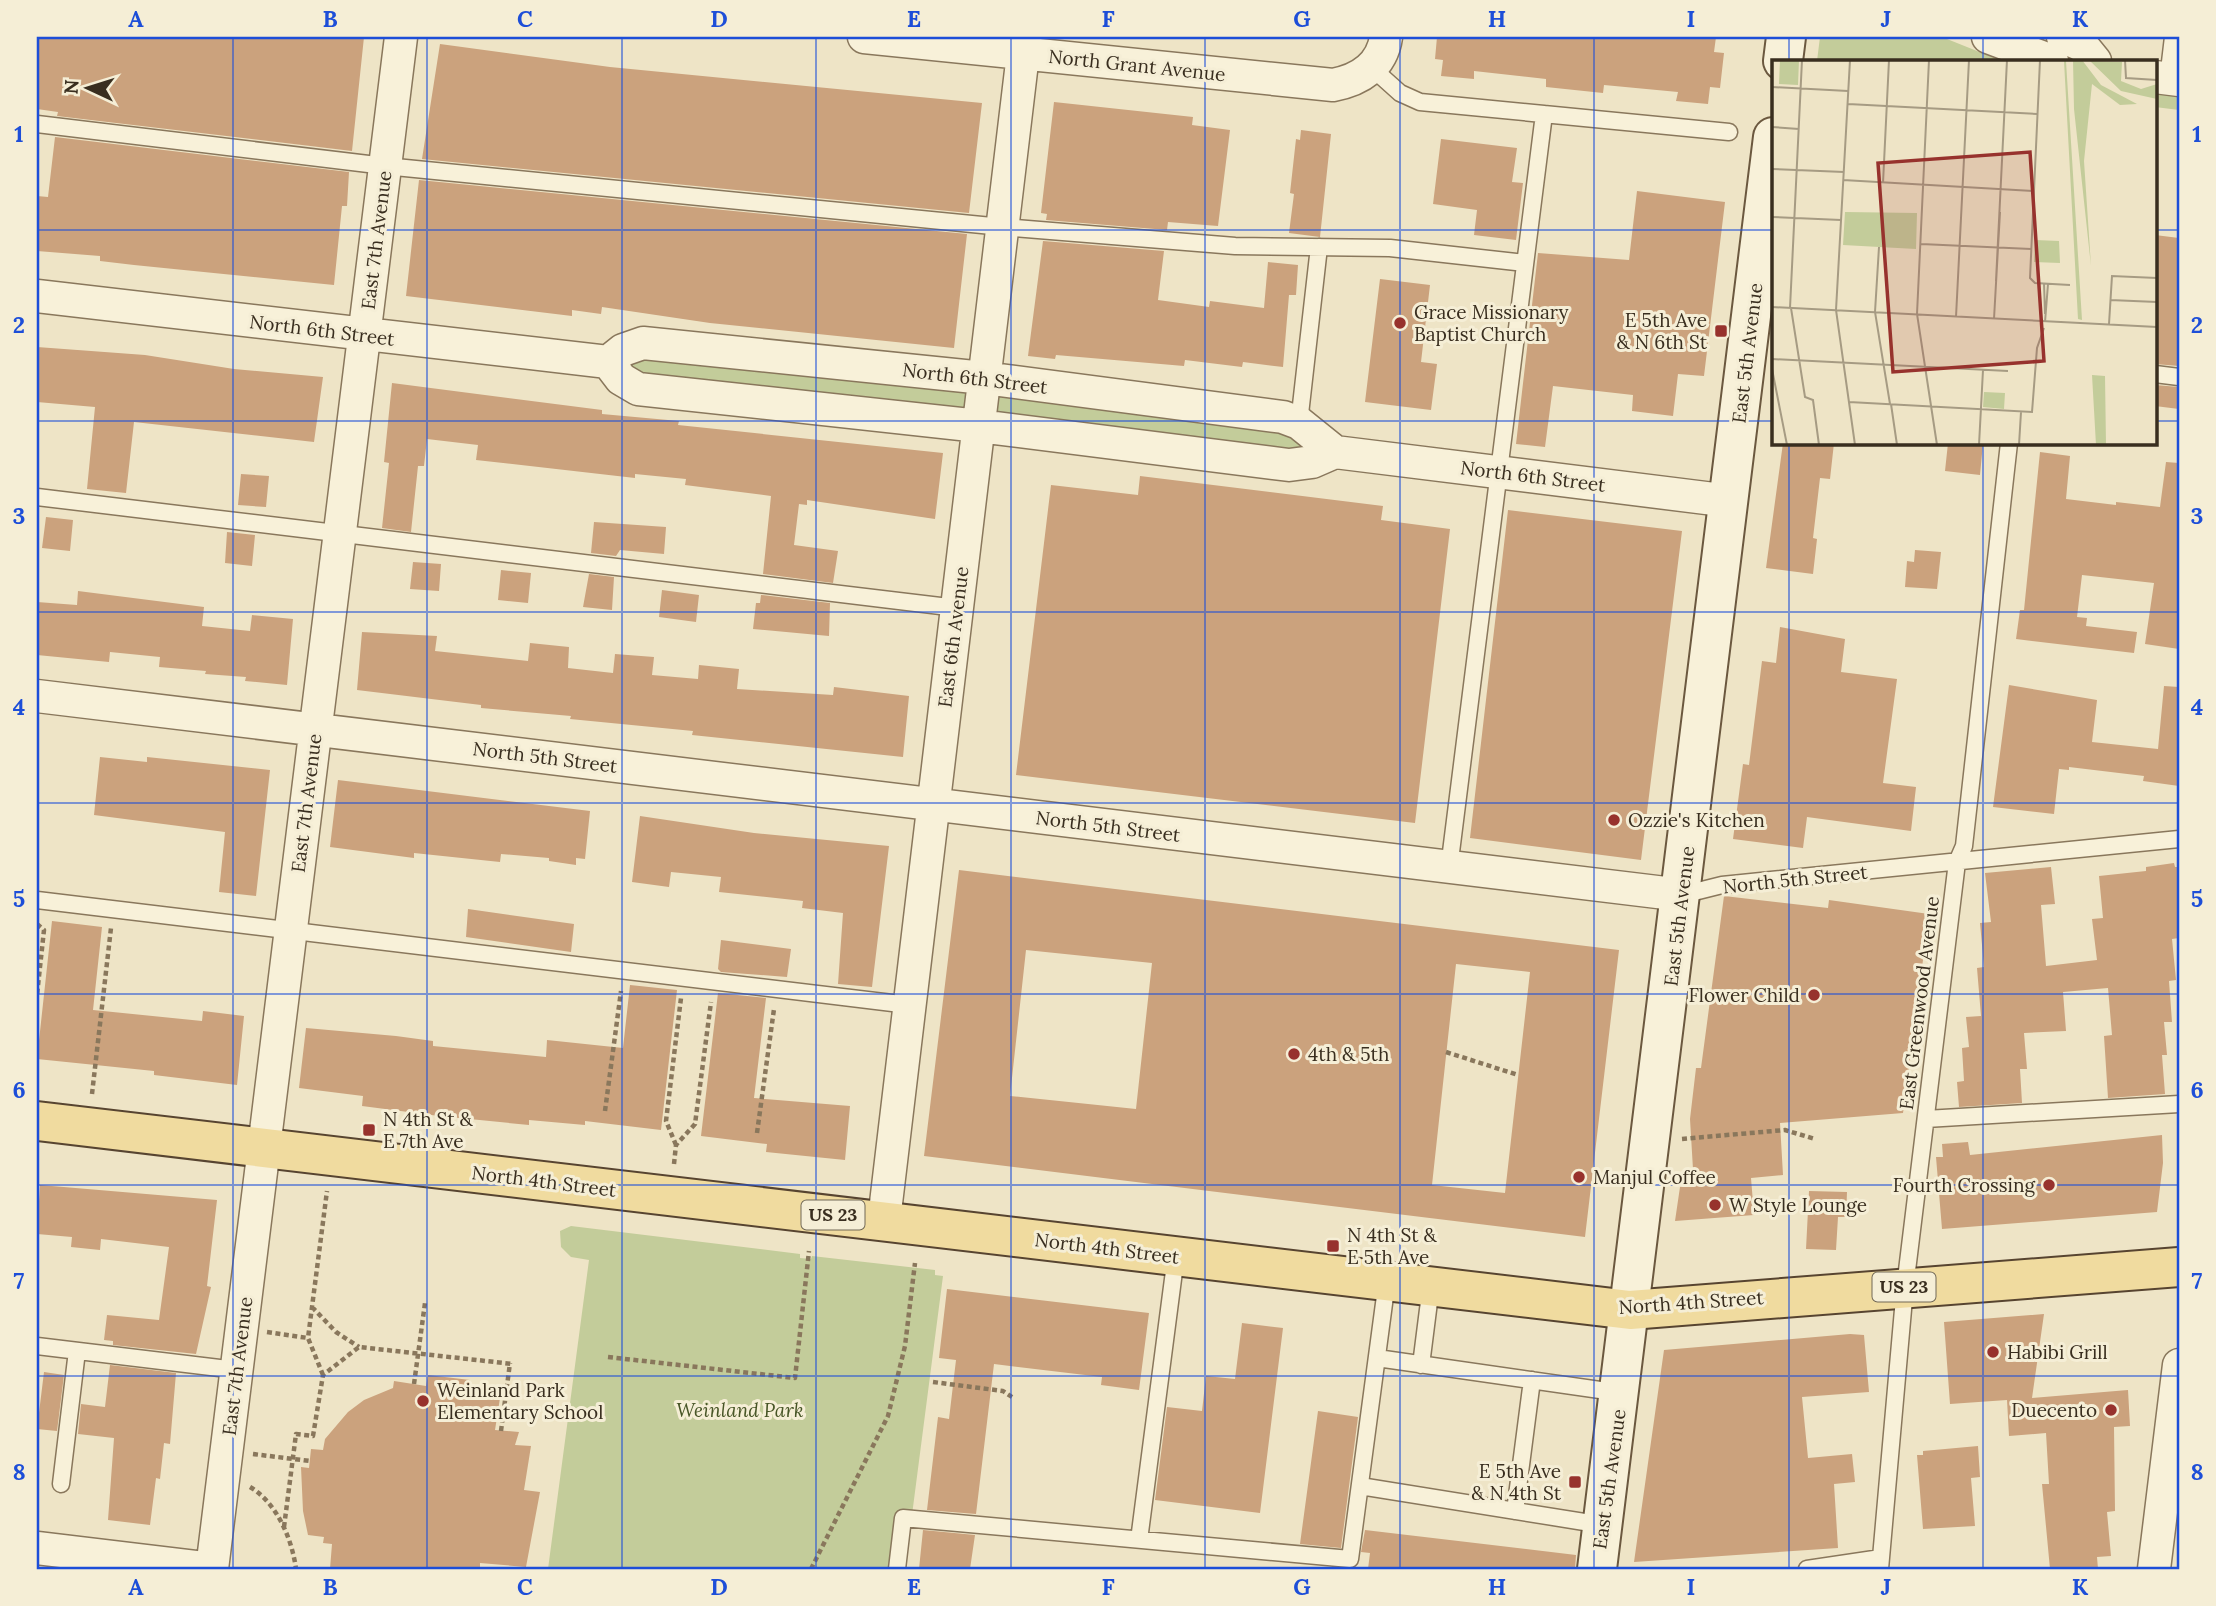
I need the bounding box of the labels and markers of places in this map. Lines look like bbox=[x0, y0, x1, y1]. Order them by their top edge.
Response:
place label: Grace Missionary Baptist Church bbox=[1414, 300, 1568, 346]
place label: E 5th Ave & N 6th St bbox=[1617, 308, 1708, 354]
marker: Grace Missionary Baptist Church bbox=[1392, 315, 1408, 331]
marker: E 5th Ave & N 6th St bbox=[1713, 323, 1729, 339]
place label: Ozzie's Kitchen bbox=[1628, 808, 1765, 832]
marker: Ozzie's Kitchen bbox=[1606, 812, 1622, 828]
place label: Flower Child bbox=[1688, 983, 1800, 1007]
marker: Flower Child bbox=[1806, 987, 1822, 1003]
place label: 4th & 5th bbox=[1308, 1042, 1389, 1066]
marker: 4th & 5th bbox=[1286, 1046, 1302, 1062]
place label: N 4th St & E 7th Ave bbox=[383, 1107, 474, 1153]
marker: N 4th St & E 7th Ave bbox=[361, 1122, 377, 1138]
place label: Manjul Coffee bbox=[1593, 1165, 1716, 1189]
marker: Manjul Coffee bbox=[1571, 1169, 1587, 1185]
place label: Fourth Crossing bbox=[1893, 1173, 2035, 1197]
marker: Fourth Crossing bbox=[2041, 1177, 2057, 1193]
place label: W Style Lounge bbox=[1729, 1193, 1867, 1217]
marker: W Style Lounge bbox=[1707, 1197, 1723, 1213]
place label: N 4th St & E 5th Ave bbox=[1347, 1223, 1438, 1269]
marker: N 4th St & E 5th Ave bbox=[1325, 1238, 1341, 1254]
place label: Habibi Grill bbox=[2007, 1340, 2108, 1364]
marker: Habibi Grill bbox=[1985, 1344, 2001, 1360]
place label: Weinland Park Elementary School bbox=[437, 1378, 603, 1424]
marker: Weinland Park Elementary School bbox=[415, 1393, 431, 1409]
place label: Duecento bbox=[2011, 1398, 2097, 1422]
marker: Duecento bbox=[2103, 1402, 2119, 1418]
place label: E 5th Ave & N 4th St bbox=[1471, 1459, 1562, 1505]
marker: E 5th Ave & N 4th St bbox=[1567, 1474, 1583, 1490]

